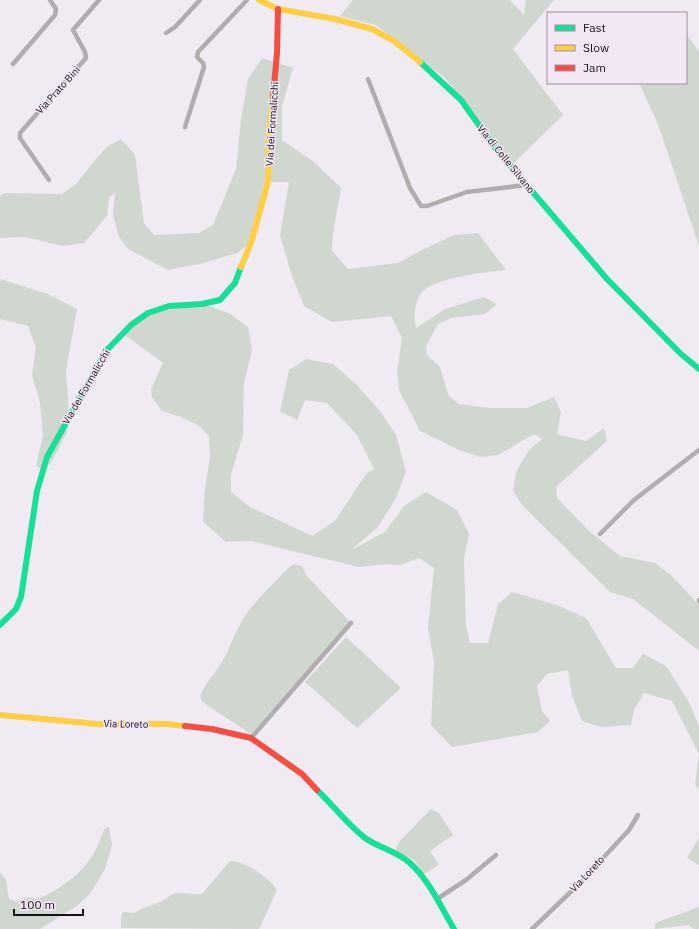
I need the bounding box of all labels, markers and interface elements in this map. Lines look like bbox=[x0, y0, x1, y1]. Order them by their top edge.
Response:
legend bbox=[547, 12, 687, 84]
text: Fast bbox=[583, 20, 606, 35]
text: Slow bbox=[583, 40, 609, 55]
text: Jam bbox=[583, 60, 606, 75]
street label: Via Prato Bini bbox=[33, 63, 83, 117]
street label: Via dei Formalicchi bbox=[263, 81, 281, 167]
street label: Via di Colle Silvano bbox=[474, 122, 538, 196]
street label: Via dei Formalicchi bbox=[59, 347, 113, 427]
street label: Via Loreto bbox=[103, 717, 149, 731]
street label: Via Loreto bbox=[567, 853, 607, 895]
scale bar bbox=[14, 891, 83, 917]
text: 100 m bbox=[20, 897, 55, 912]

